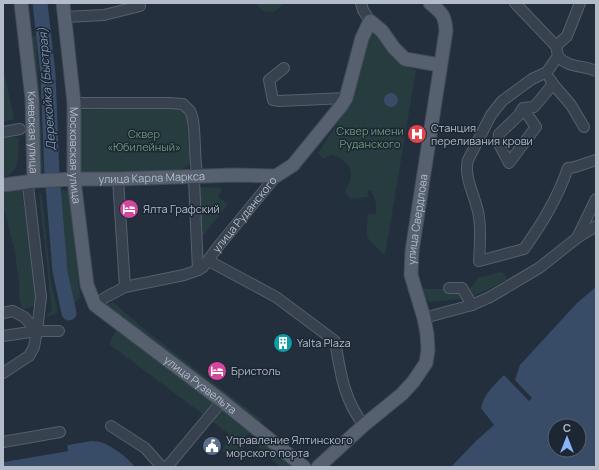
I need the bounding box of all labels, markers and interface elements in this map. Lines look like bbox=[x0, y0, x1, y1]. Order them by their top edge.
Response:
water label: Дерекойка (Быстрая) bbox=[34, 27, 59, 151]
street label: Киевская улица bbox=[24, 90, 42, 174]
street label: Московская улица bbox=[67, 107, 85, 204]
place label: Станция переливания крови bbox=[431, 120, 533, 148]
park label: Сквер имени Руданского bbox=[336, 123, 404, 151]
hospital icon: Станция переливания крови bbox=[406, 123, 428, 145]
park label: Сквер «Юбилейный» bbox=[107, 126, 181, 154]
street label: улица Карла Маркса bbox=[98, 168, 205, 186]
street label: улица Руданского bbox=[208, 172, 280, 255]
street label: улица Свердлова bbox=[403, 173, 431, 265]
hotel icon: Ялта Графский bbox=[118, 198, 140, 220]
place label: Ялта Графский bbox=[143, 201, 220, 216]
building icon: Yalta Plaza bbox=[272, 332, 294, 354]
place label: Yalta Plaza bbox=[297, 335, 351, 350]
street label: улица Рузвельта bbox=[161, 352, 240, 417]
hotel icon: Бристоль bbox=[206, 360, 228, 382]
place label: Бристоль bbox=[231, 363, 281, 378]
north arrow bbox=[547, 418, 587, 458]
text: С bbox=[563, 420, 571, 435]
place label: Управление Ялтинского морского порта bbox=[226, 432, 353, 460]
public building icon: Управление Ялтинского морского порта bbox=[201, 435, 223, 457]

